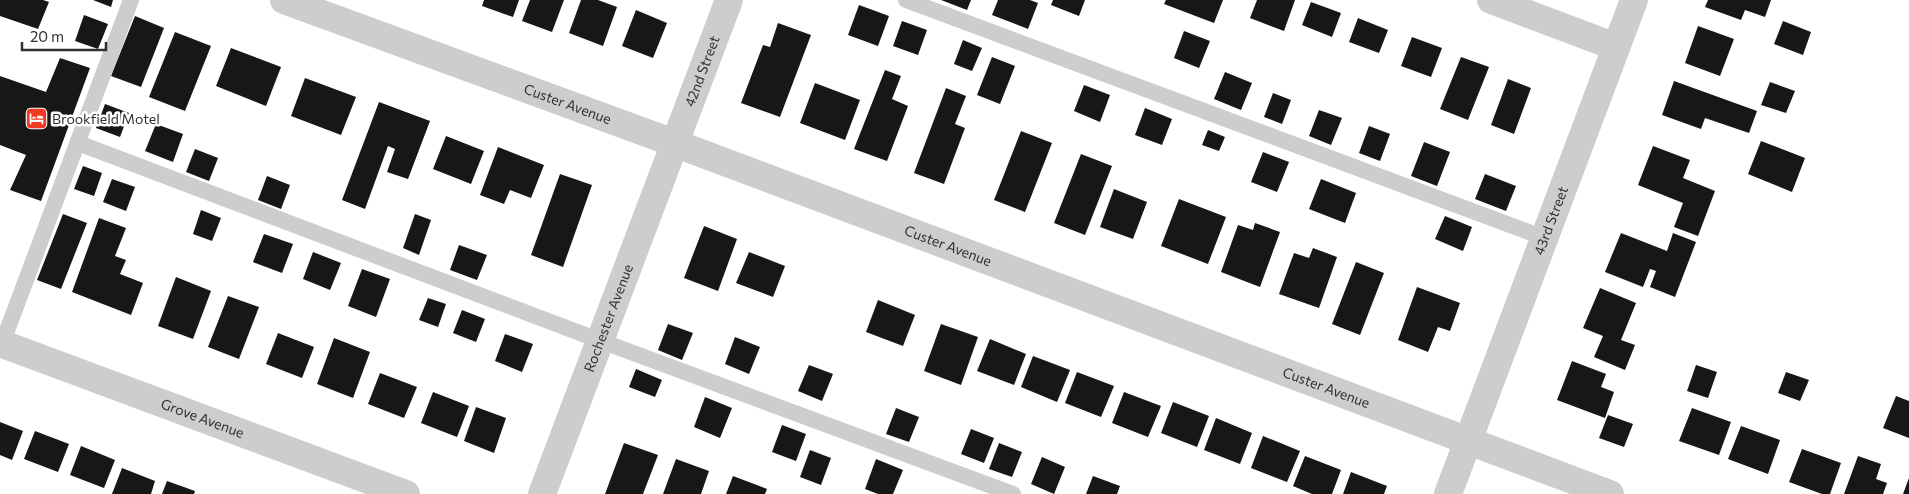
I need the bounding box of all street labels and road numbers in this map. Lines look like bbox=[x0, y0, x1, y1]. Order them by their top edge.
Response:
street label: 42nd Street bbox=[680, 33, 723, 109]
street label: Custer Avenue bbox=[522, 80, 614, 127]
street label: 43rd Street bbox=[1530, 184, 1571, 257]
street label: Custer Avenue bbox=[902, 221, 994, 269]
street label: Rochester Avenue bbox=[580, 262, 636, 374]
street label: Custer Avenue bbox=[1280, 363, 1372, 411]
street label: Grove Avenue bbox=[159, 395, 247, 441]

